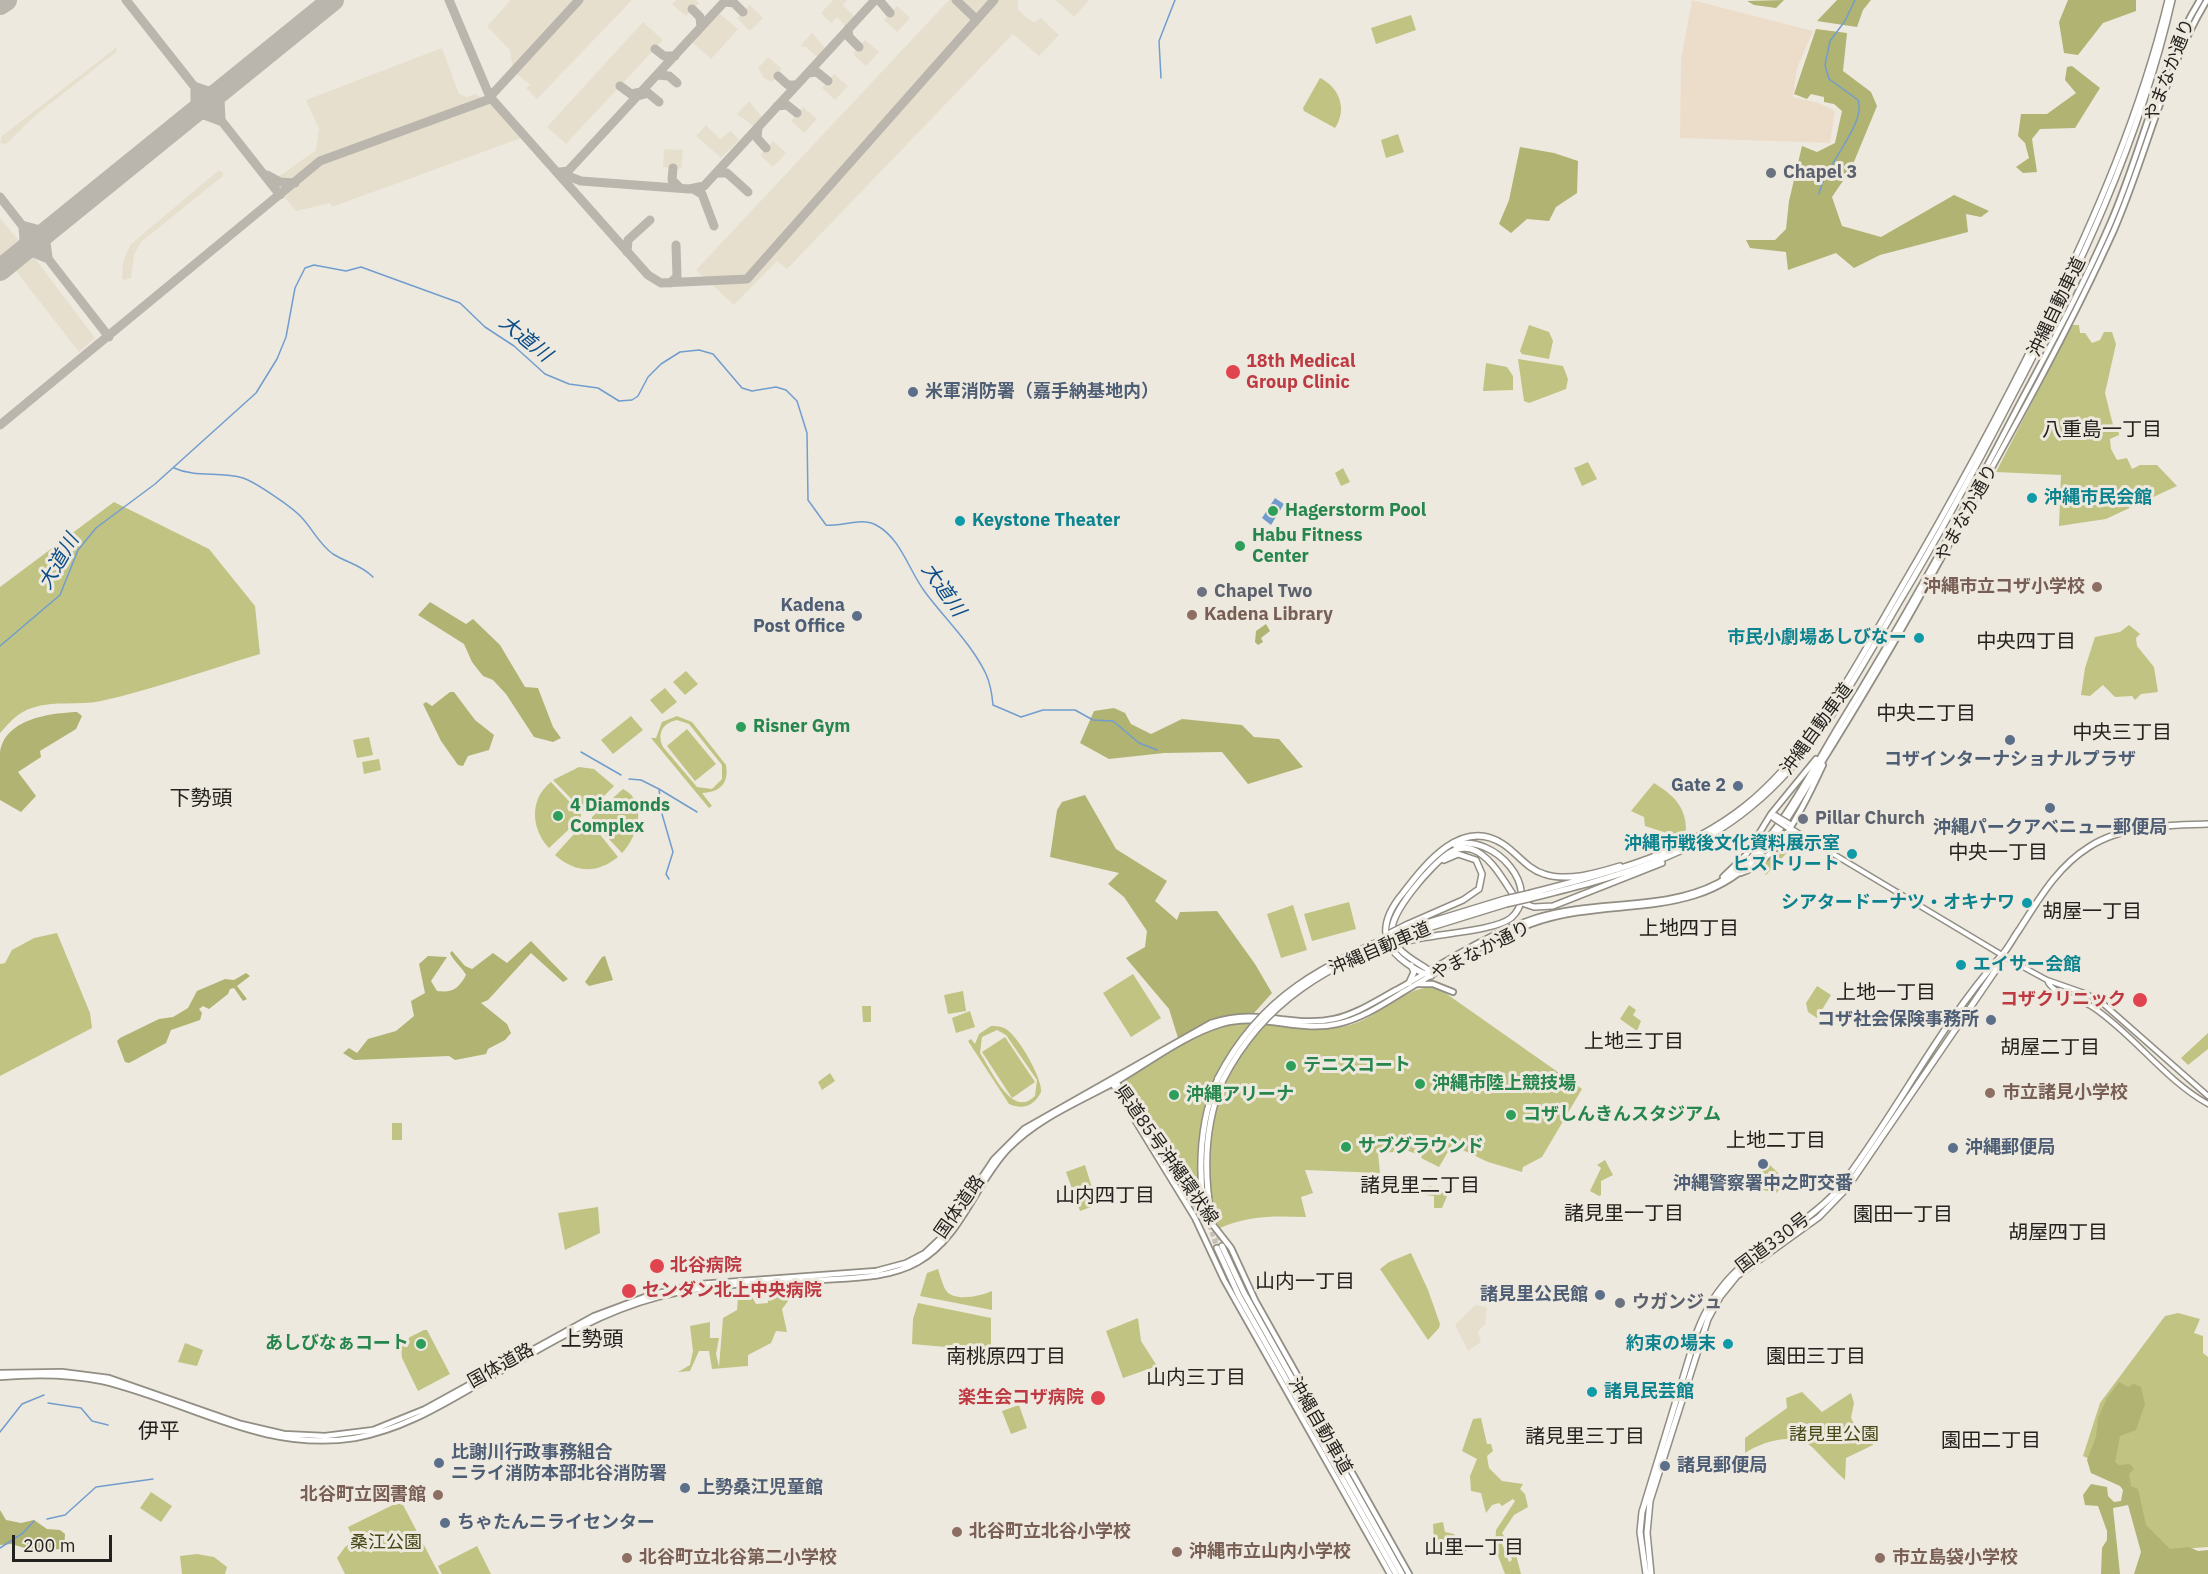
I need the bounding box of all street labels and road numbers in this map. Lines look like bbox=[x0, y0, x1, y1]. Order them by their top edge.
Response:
street label: やまなか通り bbox=[2141, 16, 2199, 124]
street label: 沖縄自動車道 bbox=[2024, 254, 2090, 360]
street label: やまなか通り bbox=[1931, 461, 2003, 565]
street label: 沖縄自動車道 bbox=[1777, 679, 1857, 779]
street label: やまなか通り bbox=[1428, 917, 1534, 985]
street label: 沖縄自動車道 bbox=[1326, 918, 1434, 980]
street label: 県道85号沖縄環状線 bbox=[1110, 1081, 1222, 1229]
street label: 国体道路 bbox=[931, 1171, 989, 1243]
street label: 国道330号 bbox=[1732, 1208, 1814, 1278]
street label: 国体道路 bbox=[464, 1339, 538, 1393]
street label: 沖縄自動車道 bbox=[1284, 1374, 1356, 1478]

